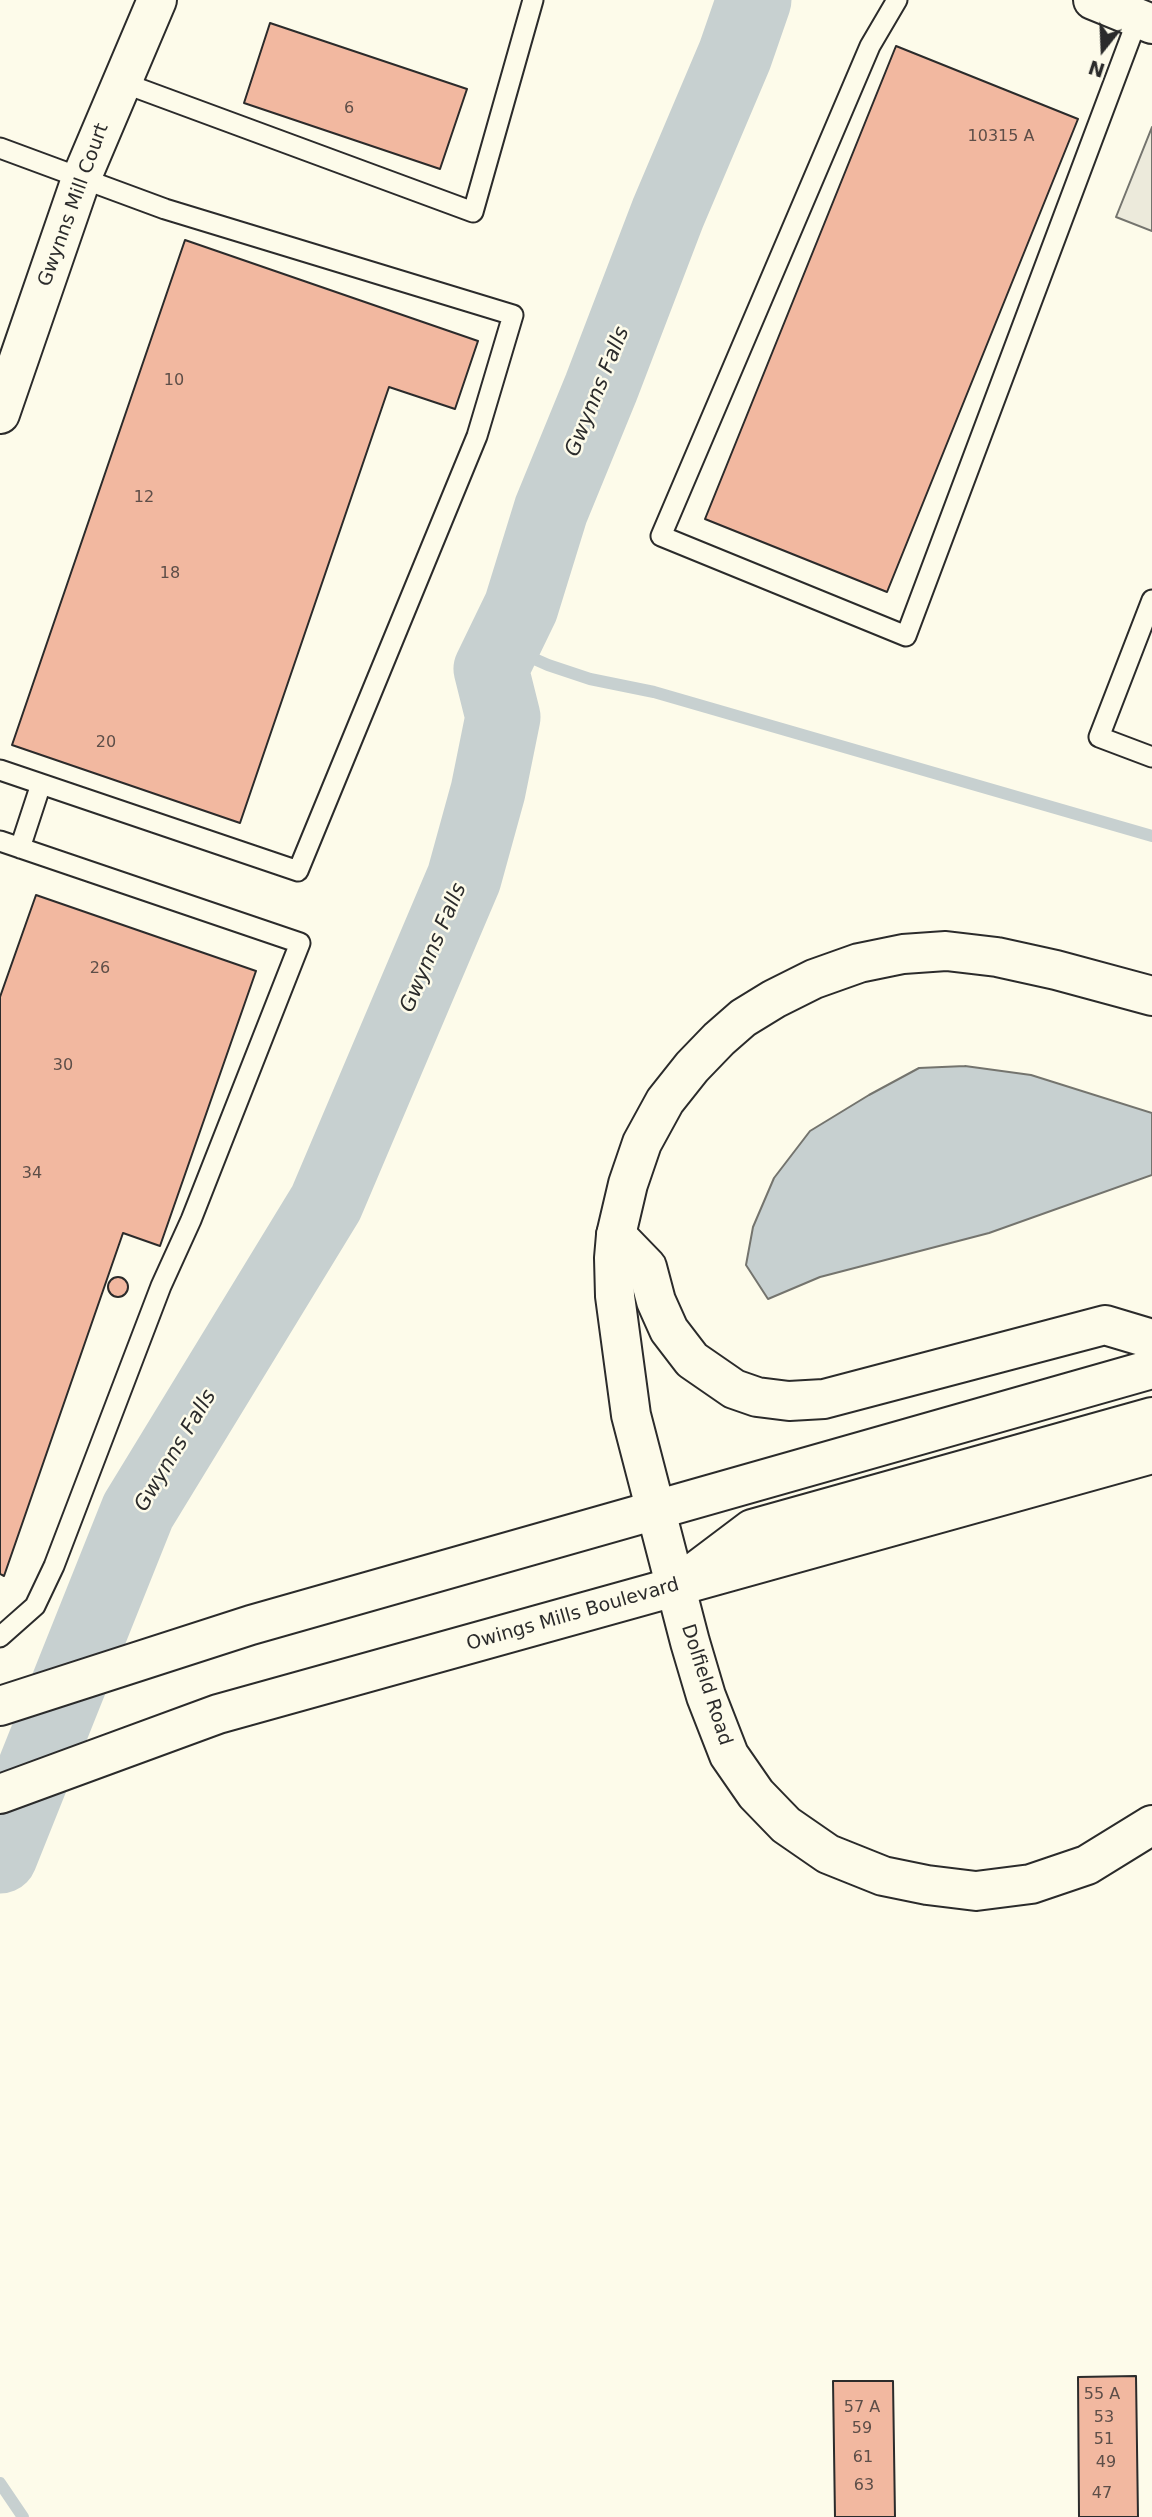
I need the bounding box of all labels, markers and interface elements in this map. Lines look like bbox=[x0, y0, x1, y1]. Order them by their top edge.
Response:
north arrow bbox=[1068, 14, 1138, 84]
text: N bbox=[1086, 56, 1107, 82]
house number: 6 bbox=[344, 99, 354, 119]
street label: Gwynns Mill Court bbox=[34, 120, 114, 290]
house number: 10315 A bbox=[968, 127, 1034, 147]
water label: Gwynns Falls bbox=[561, 323, 635, 461]
house number: 10 bbox=[164, 371, 184, 391]
house number: 12 bbox=[134, 488, 154, 508]
house number: 18 bbox=[160, 564, 180, 584]
house number: 20 bbox=[96, 733, 116, 753]
water label: Gwynns Falls bbox=[396, 880, 472, 1016]
house number: 26 bbox=[90, 959, 110, 979]
house number: 30 bbox=[53, 1056, 73, 1076]
house number: 34 bbox=[22, 1164, 42, 1184]
water label: Gwynns Falls bbox=[130, 1386, 222, 1516]
street label: Owings Mills Boulevard bbox=[464, 1574, 682, 1656]
street label: Dolfield Road bbox=[676, 1621, 736, 1749]
house number: 55 A bbox=[1084, 2385, 1120, 2405]
house number: 57 A bbox=[844, 2398, 880, 2418]
house number: 53 bbox=[1094, 2408, 1114, 2428]
house number: 59 bbox=[852, 2419, 872, 2439]
house number: 51 bbox=[1094, 2430, 1114, 2450]
house number: 61 bbox=[853, 2448, 873, 2468]
house number: 49 bbox=[1096, 2453, 1116, 2473]
house number: 63 bbox=[854, 2476, 874, 2496]
house number: 47 bbox=[1092, 2484, 1112, 2504]

